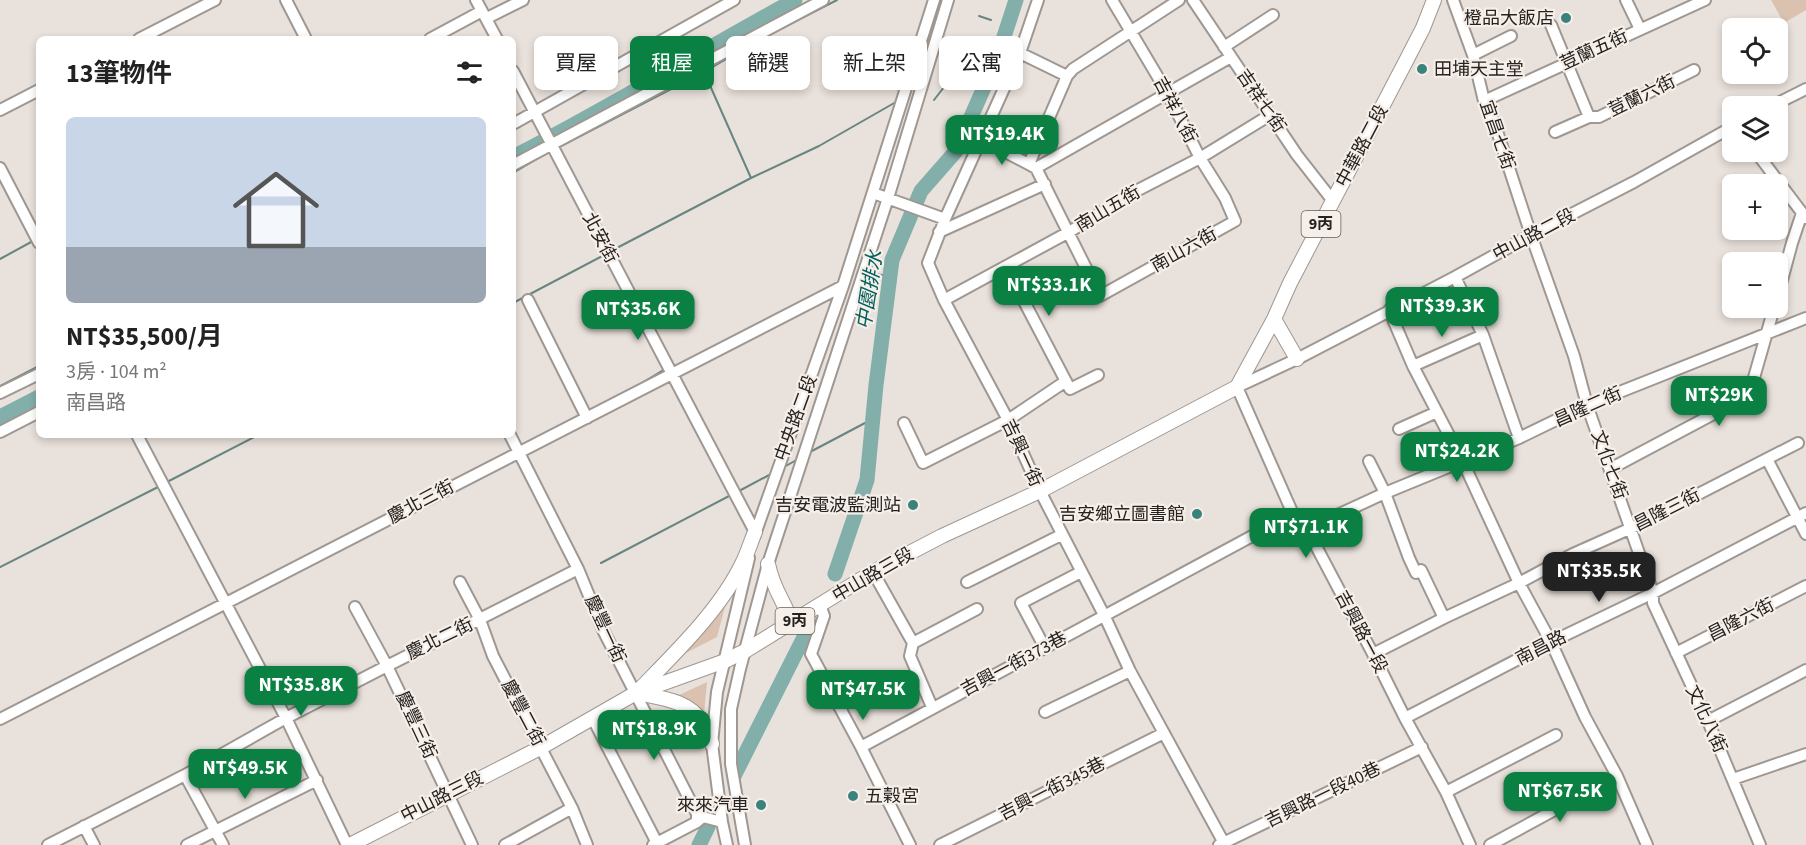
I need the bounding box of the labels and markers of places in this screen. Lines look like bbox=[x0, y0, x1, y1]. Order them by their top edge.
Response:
place label: 橙品大飯店 bbox=[1464, 6, 1554, 31]
marker: 橙品大飯店 bbox=[1559, 11, 1573, 25]
place label: 田埔天主堂 bbox=[1434, 57, 1524, 82]
marker: 田埔天主堂 bbox=[1415, 62, 1429, 76]
pin: NT$19.4K bbox=[940, 115, 1064, 166]
pin: NT$33.1K bbox=[987, 266, 1111, 317]
pin: NT$39.3K bbox=[1380, 287, 1504, 338]
pin: NT$35.6K bbox=[576, 290, 700, 341]
pin: NT$29K bbox=[1670, 376, 1768, 427]
pin: NT$24.2K bbox=[1395, 432, 1519, 483]
place label: 吉安電波監測站 bbox=[775, 493, 901, 518]
marker: 吉安電波監測站 bbox=[906, 498, 920, 512]
place label: 吉安鄉立圖書館 bbox=[1059, 502, 1185, 527]
marker: 吉安鄉立圖書館 bbox=[1190, 507, 1204, 521]
pin: NT$71.1K bbox=[1244, 508, 1368, 559]
pin: NT$35.5K bbox=[1537, 552, 1661, 603]
pin: NT$35.8K bbox=[239, 666, 363, 717]
pin: NT$47.5K bbox=[801, 670, 925, 721]
pin: NT$18.9K bbox=[592, 710, 716, 761]
pin: NT$49.5K bbox=[183, 749, 307, 800]
pin: NT$67.5K bbox=[1498, 772, 1622, 823]
place label: 五榖宮 bbox=[865, 784, 919, 809]
marker: 五榖宮 bbox=[846, 789, 860, 803]
place label: 來來汽車 bbox=[677, 793, 749, 818]
marker: 來來汽車 bbox=[754, 798, 768, 812]

